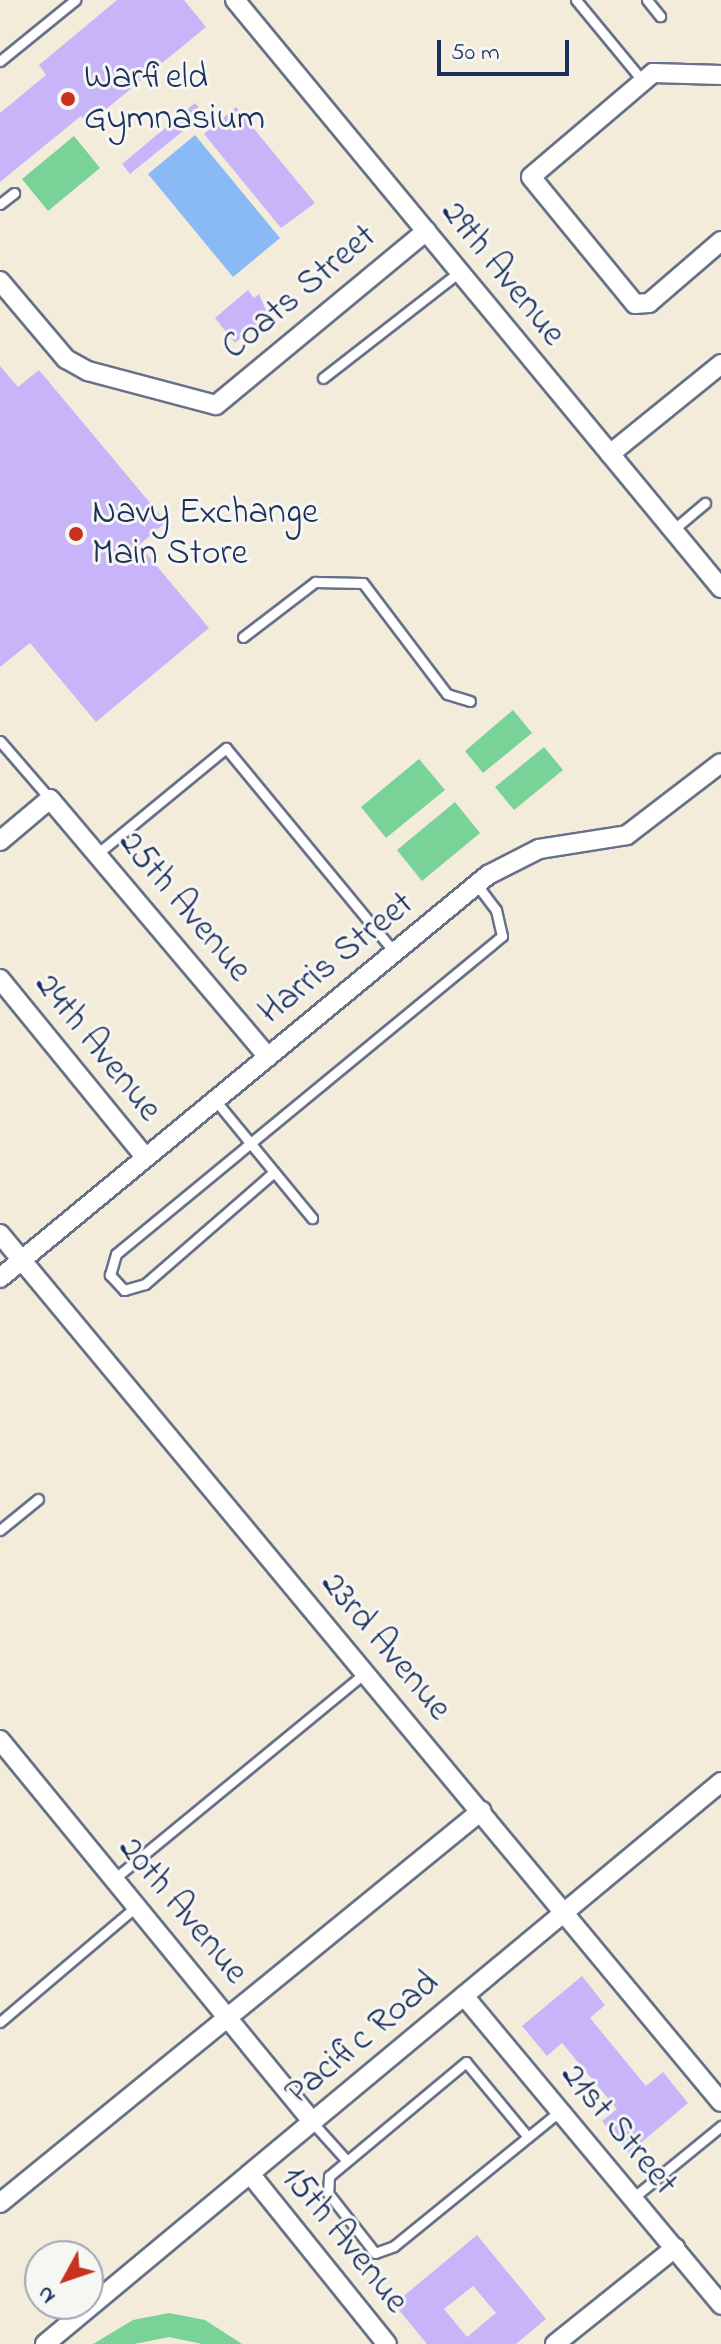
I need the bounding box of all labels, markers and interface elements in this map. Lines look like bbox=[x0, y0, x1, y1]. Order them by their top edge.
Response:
scale bar bbox=[441, 24, 573, 74]
text: 50 m bbox=[451, 36, 500, 71]
place label: Warfield Gymnasium bbox=[84, 56, 265, 141]
marker: Warfield Gymnasium bbox=[59, 90, 77, 108]
street label: 29th Avenue bbox=[430, 193, 574, 355]
street label: Coats Street bbox=[214, 216, 386, 370]
place label: Navy Exchange Main Store bbox=[92, 491, 318, 576]
marker: Navy Exchange Main Store bbox=[67, 525, 85, 543]
street label: 25th Avenue bbox=[108, 823, 260, 991]
street label: Harris Street bbox=[251, 883, 423, 1035]
street label: 24th Avenue bbox=[24, 965, 170, 1131]
street label: 23rd Avenue bbox=[310, 1564, 460, 1730]
street label: 20th Avenue bbox=[108, 1828, 256, 1994]
street label: Pacific Road bbox=[277, 1962, 449, 2116]
street label: 21st Street bbox=[550, 2055, 686, 2205]
street label: 15th Avenue bbox=[271, 2157, 417, 2323]
north arrow bbox=[24, 2240, 104, 2320]
text: N bbox=[30, 2278, 64, 2310]

